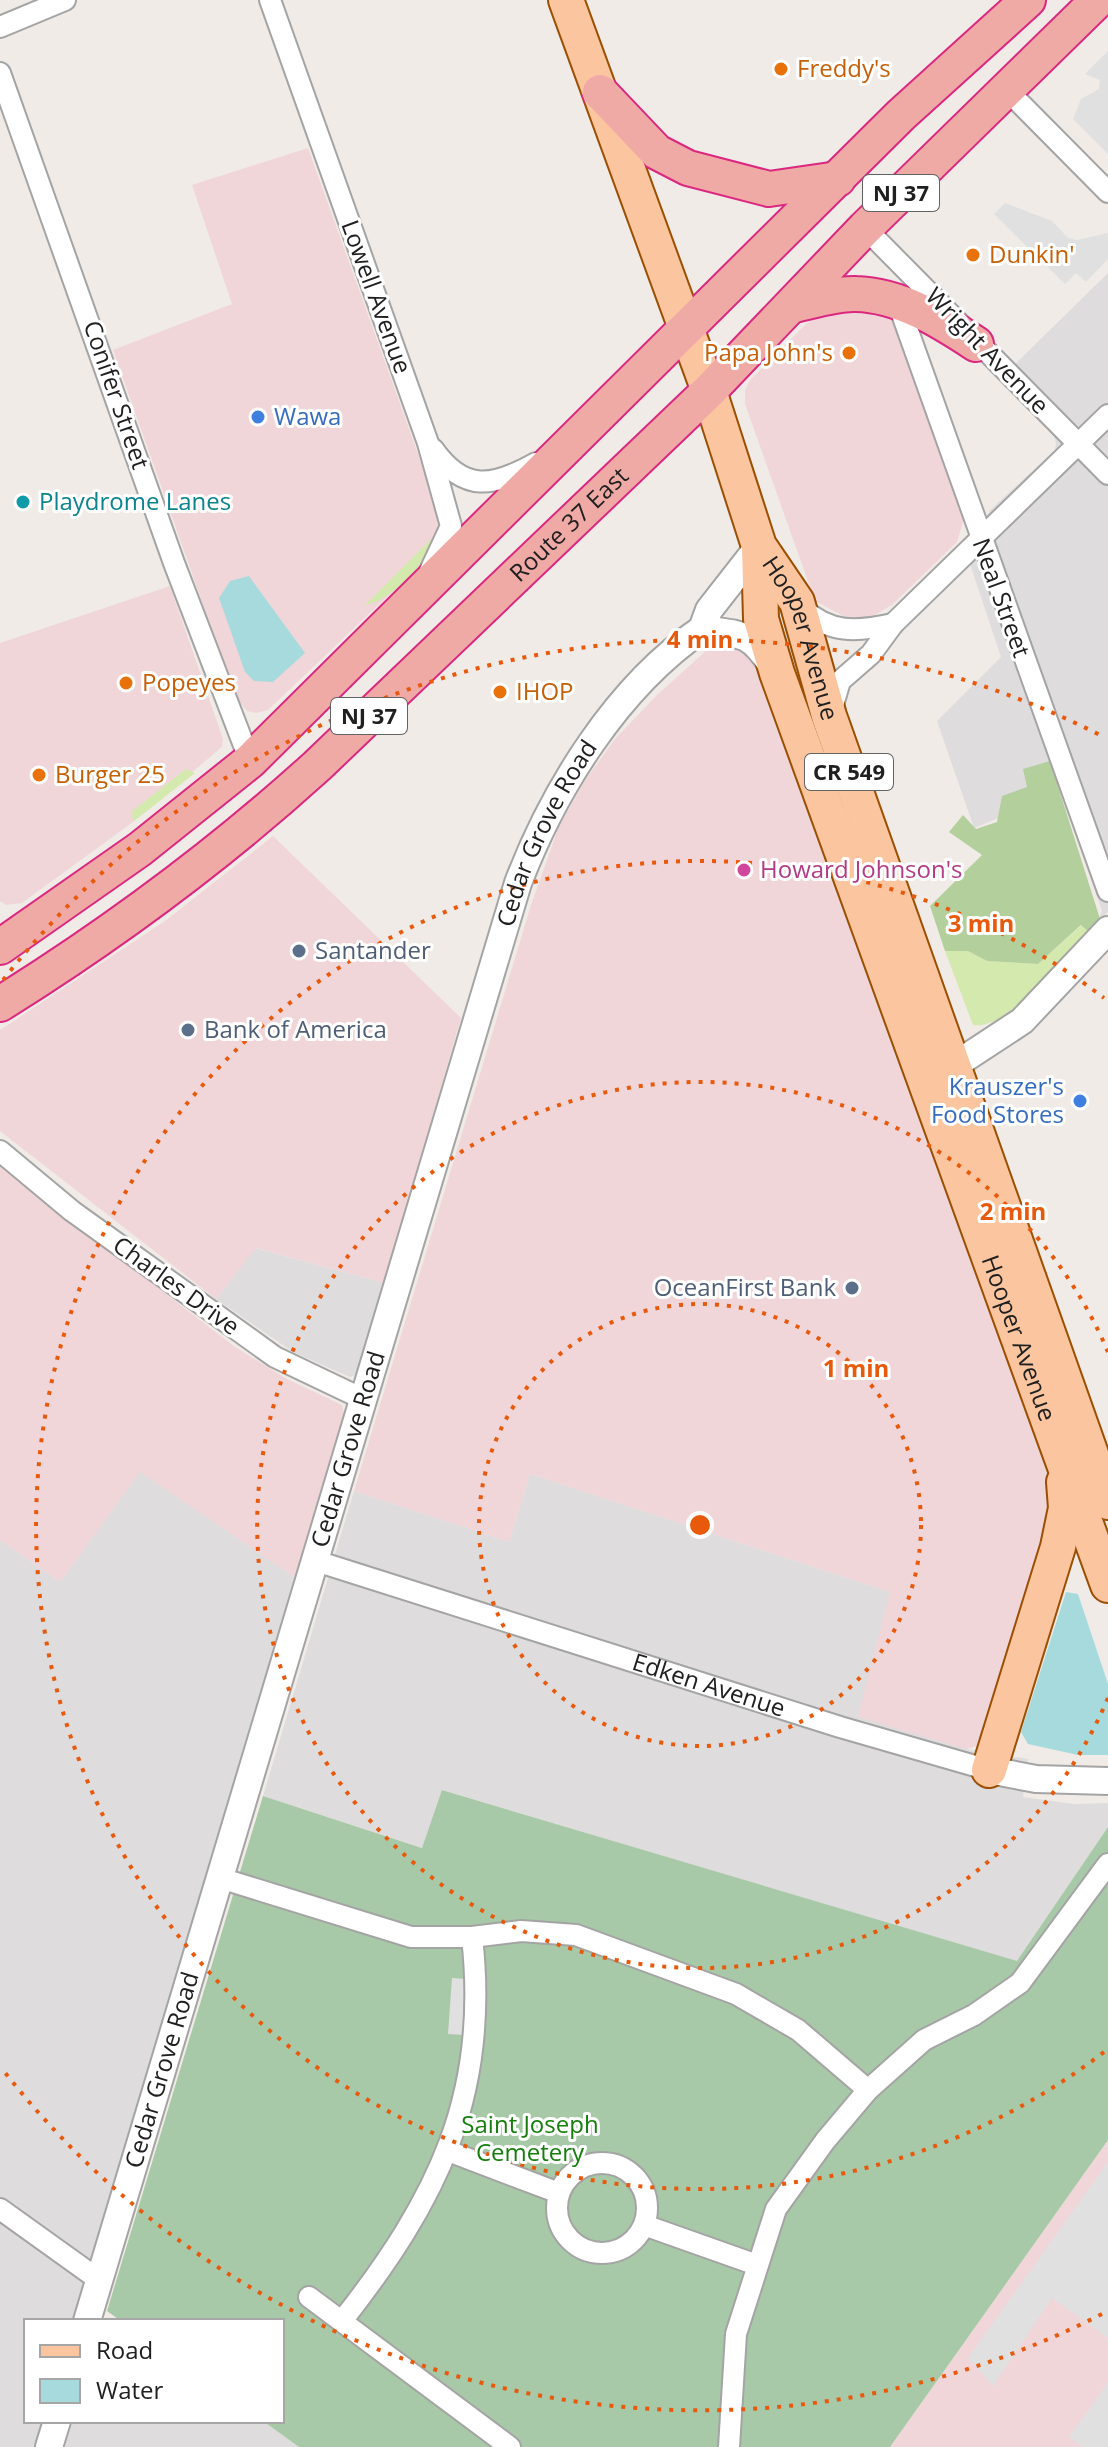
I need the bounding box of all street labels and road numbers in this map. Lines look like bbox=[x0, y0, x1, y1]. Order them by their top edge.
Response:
road number: NJ 37 bbox=[863, 175, 939, 211]
street label: Lowell Avenue bbox=[334, 215, 420, 378]
street label: Wright Avenue bbox=[919, 279, 1057, 420]
street label: Conifer Street bbox=[77, 316, 158, 473]
street label: Route 37 East bbox=[502, 459, 635, 588]
street label: Neal Street bbox=[966, 533, 1039, 661]
street label: Hooper Avenue bbox=[755, 549, 847, 724]
road number: NJ 37 bbox=[331, 698, 407, 734]
street label: Cedar Grove Road bbox=[488, 733, 604, 930]
road number: CR 549 bbox=[805, 754, 893, 790]
street label: Charles Drive bbox=[107, 1228, 247, 1342]
street label: Hooper Avenue bbox=[975, 1250, 1065, 1425]
street label: Cedar Grove Road bbox=[302, 1347, 392, 1551]
street label: Edken Avenue bbox=[629, 1644, 790, 1724]
street label: Cedar Grove Road bbox=[116, 1967, 206, 2172]

